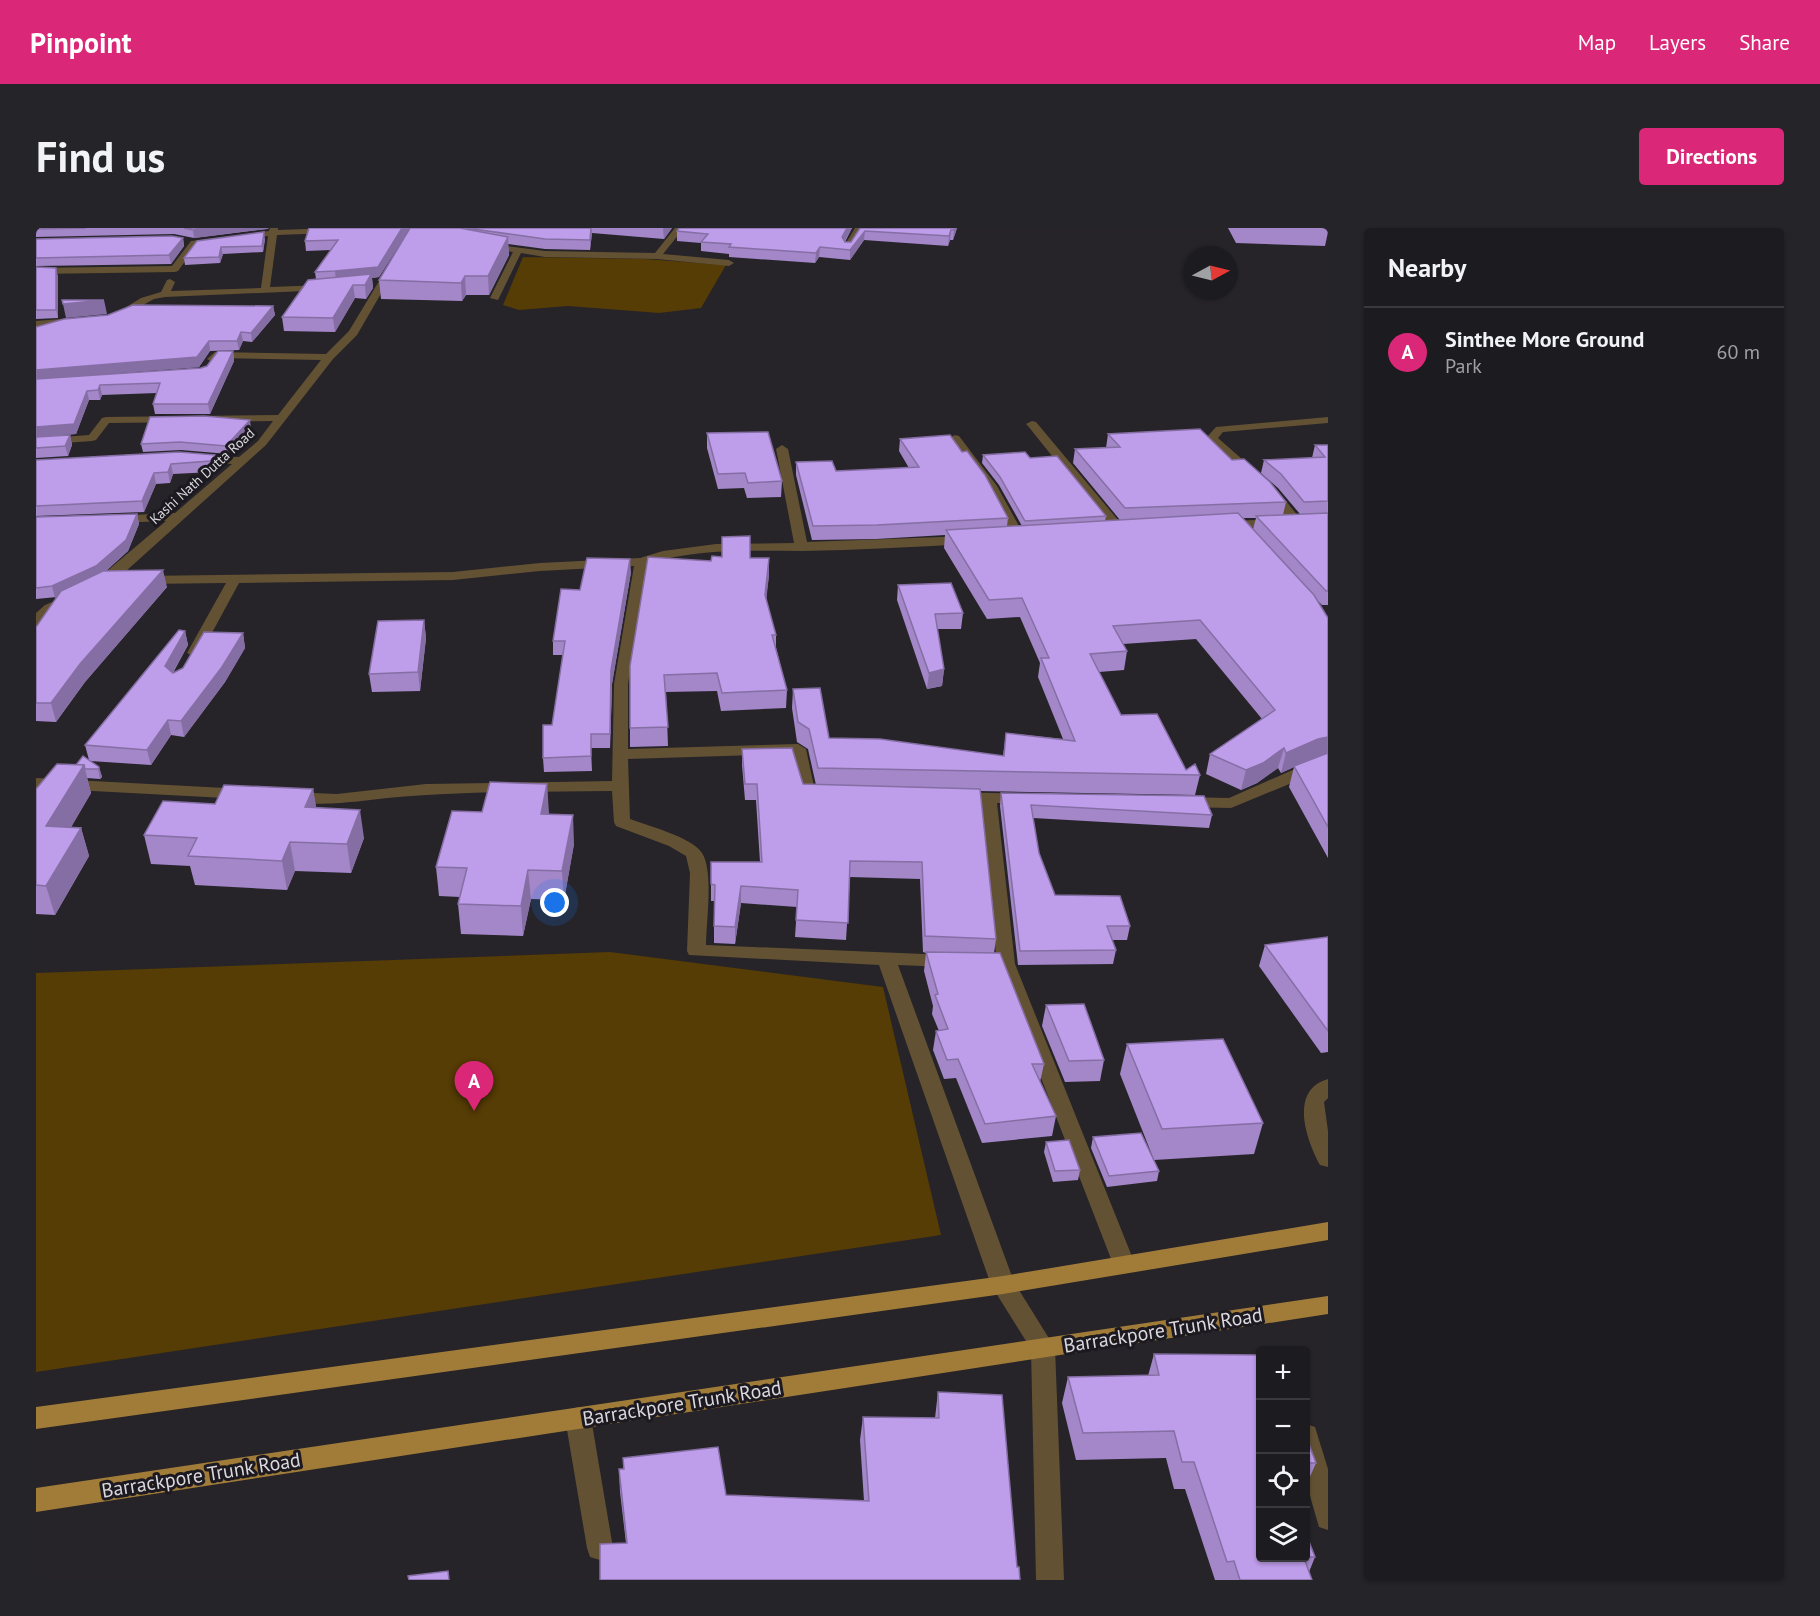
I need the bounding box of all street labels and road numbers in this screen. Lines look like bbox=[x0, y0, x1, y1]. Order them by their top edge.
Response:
street label: Kashi Nath Dutta Road bbox=[146, 424, 258, 528]
street label: Barrackpore Trunk Road bbox=[1062, 1301, 1264, 1359]
street label: Barrackpore Trunk Road bbox=[581, 1374, 783, 1432]
street label: Barrackpore Trunk Road bbox=[100, 1446, 302, 1504]

